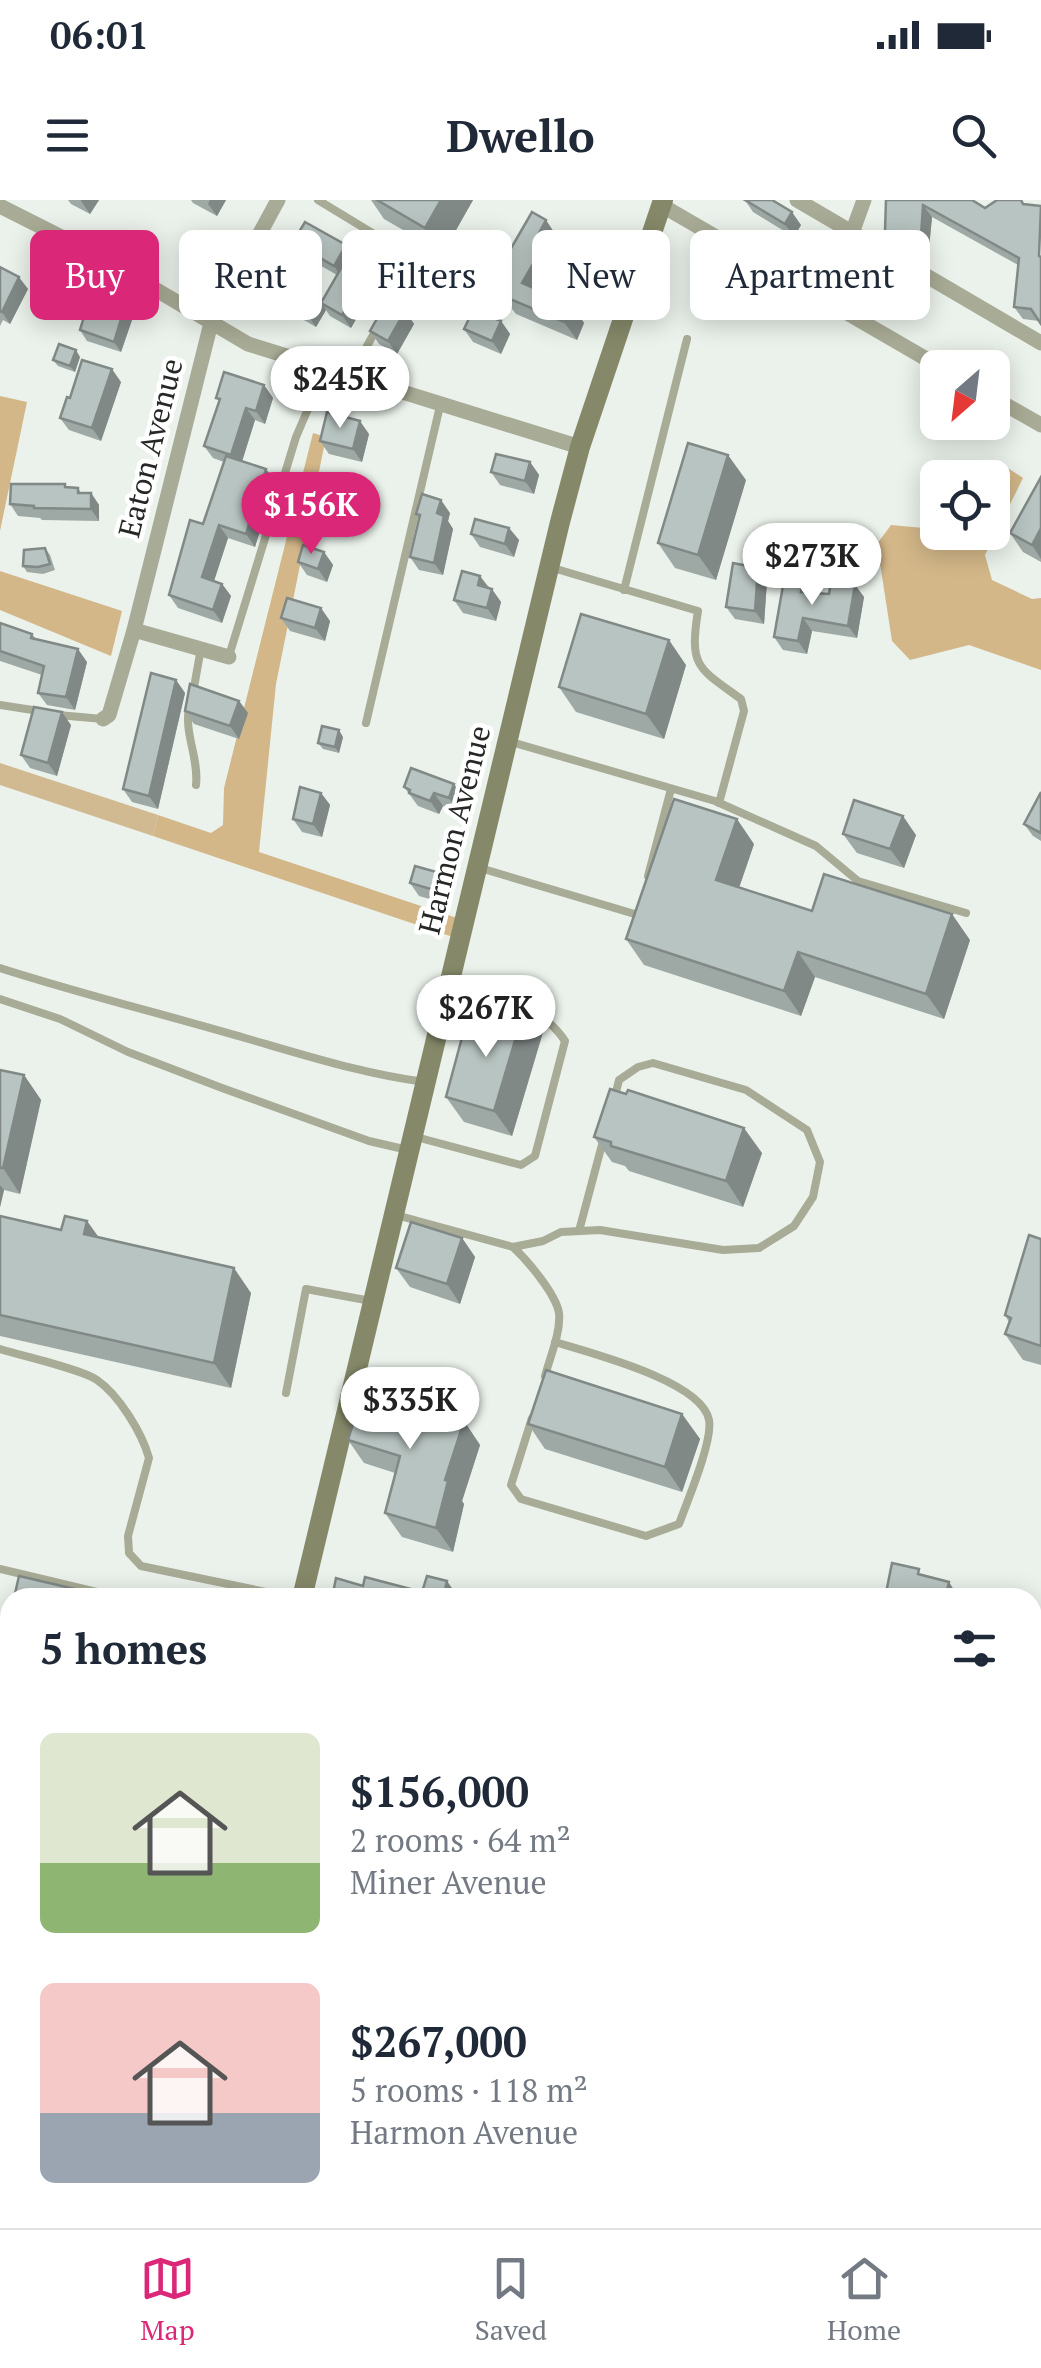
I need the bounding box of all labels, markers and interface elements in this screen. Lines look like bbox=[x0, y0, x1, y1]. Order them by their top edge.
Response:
text: 06:01 bbox=[50, 10, 149, 60]
text: Dwello bbox=[446, 105, 595, 165]
icon: menu bbox=[40, 108, 95, 163]
icon: search bbox=[946, 108, 1001, 163]
chip: Buy bbox=[30, 230, 159, 320]
chip: Rent bbox=[179, 230, 322, 320]
chip: Filters bbox=[342, 230, 512, 320]
chip: New bbox=[532, 230, 670, 320]
chip: Apartment bbox=[690, 230, 930, 320]
pin: $245K bbox=[270, 346, 410, 431]
north arrow bbox=[920, 350, 1010, 440]
map controls bbox=[920, 350, 1010, 550]
street label: Eaton Avenue bbox=[108, 354, 192, 541]
text: $245K bbox=[292, 357, 388, 399]
button: locate bbox=[920, 460, 1010, 550]
pin: $156K bbox=[241, 472, 381, 557]
text: $156K bbox=[263, 483, 359, 525]
pin: $273K bbox=[742, 523, 882, 608]
text: $273K bbox=[764, 534, 860, 576]
street label: Harmon Avenue bbox=[409, 721, 499, 938]
pin: $267K bbox=[416, 975, 556, 1060]
text: $267K bbox=[438, 986, 534, 1028]
pin: $335K bbox=[340, 1367, 480, 1452]
text: $335K bbox=[362, 1378, 458, 1420]
text: 5 homes bbox=[40, 1620, 207, 1676]
icon: filters bbox=[947, 1621, 1002, 1676]
text: $156,000 bbox=[350, 1763, 529, 1819]
icon: home bbox=[120, 1773, 240, 1893]
text: 2 rooms · 64 m² bbox=[350, 1819, 571, 1861]
text: Miner Avenue bbox=[350, 1861, 547, 1903]
text: $267,000 bbox=[350, 2013, 527, 2069]
icon: home bbox=[120, 2023, 240, 2143]
text: 5 rooms · 118 m² bbox=[350, 2069, 588, 2111]
text: Harmon Avenue bbox=[350, 2111, 578, 2153]
tab: Map bbox=[140, 2251, 195, 2348]
tab: Saved bbox=[475, 2251, 547, 2348]
tab: Home bbox=[827, 2251, 901, 2348]

